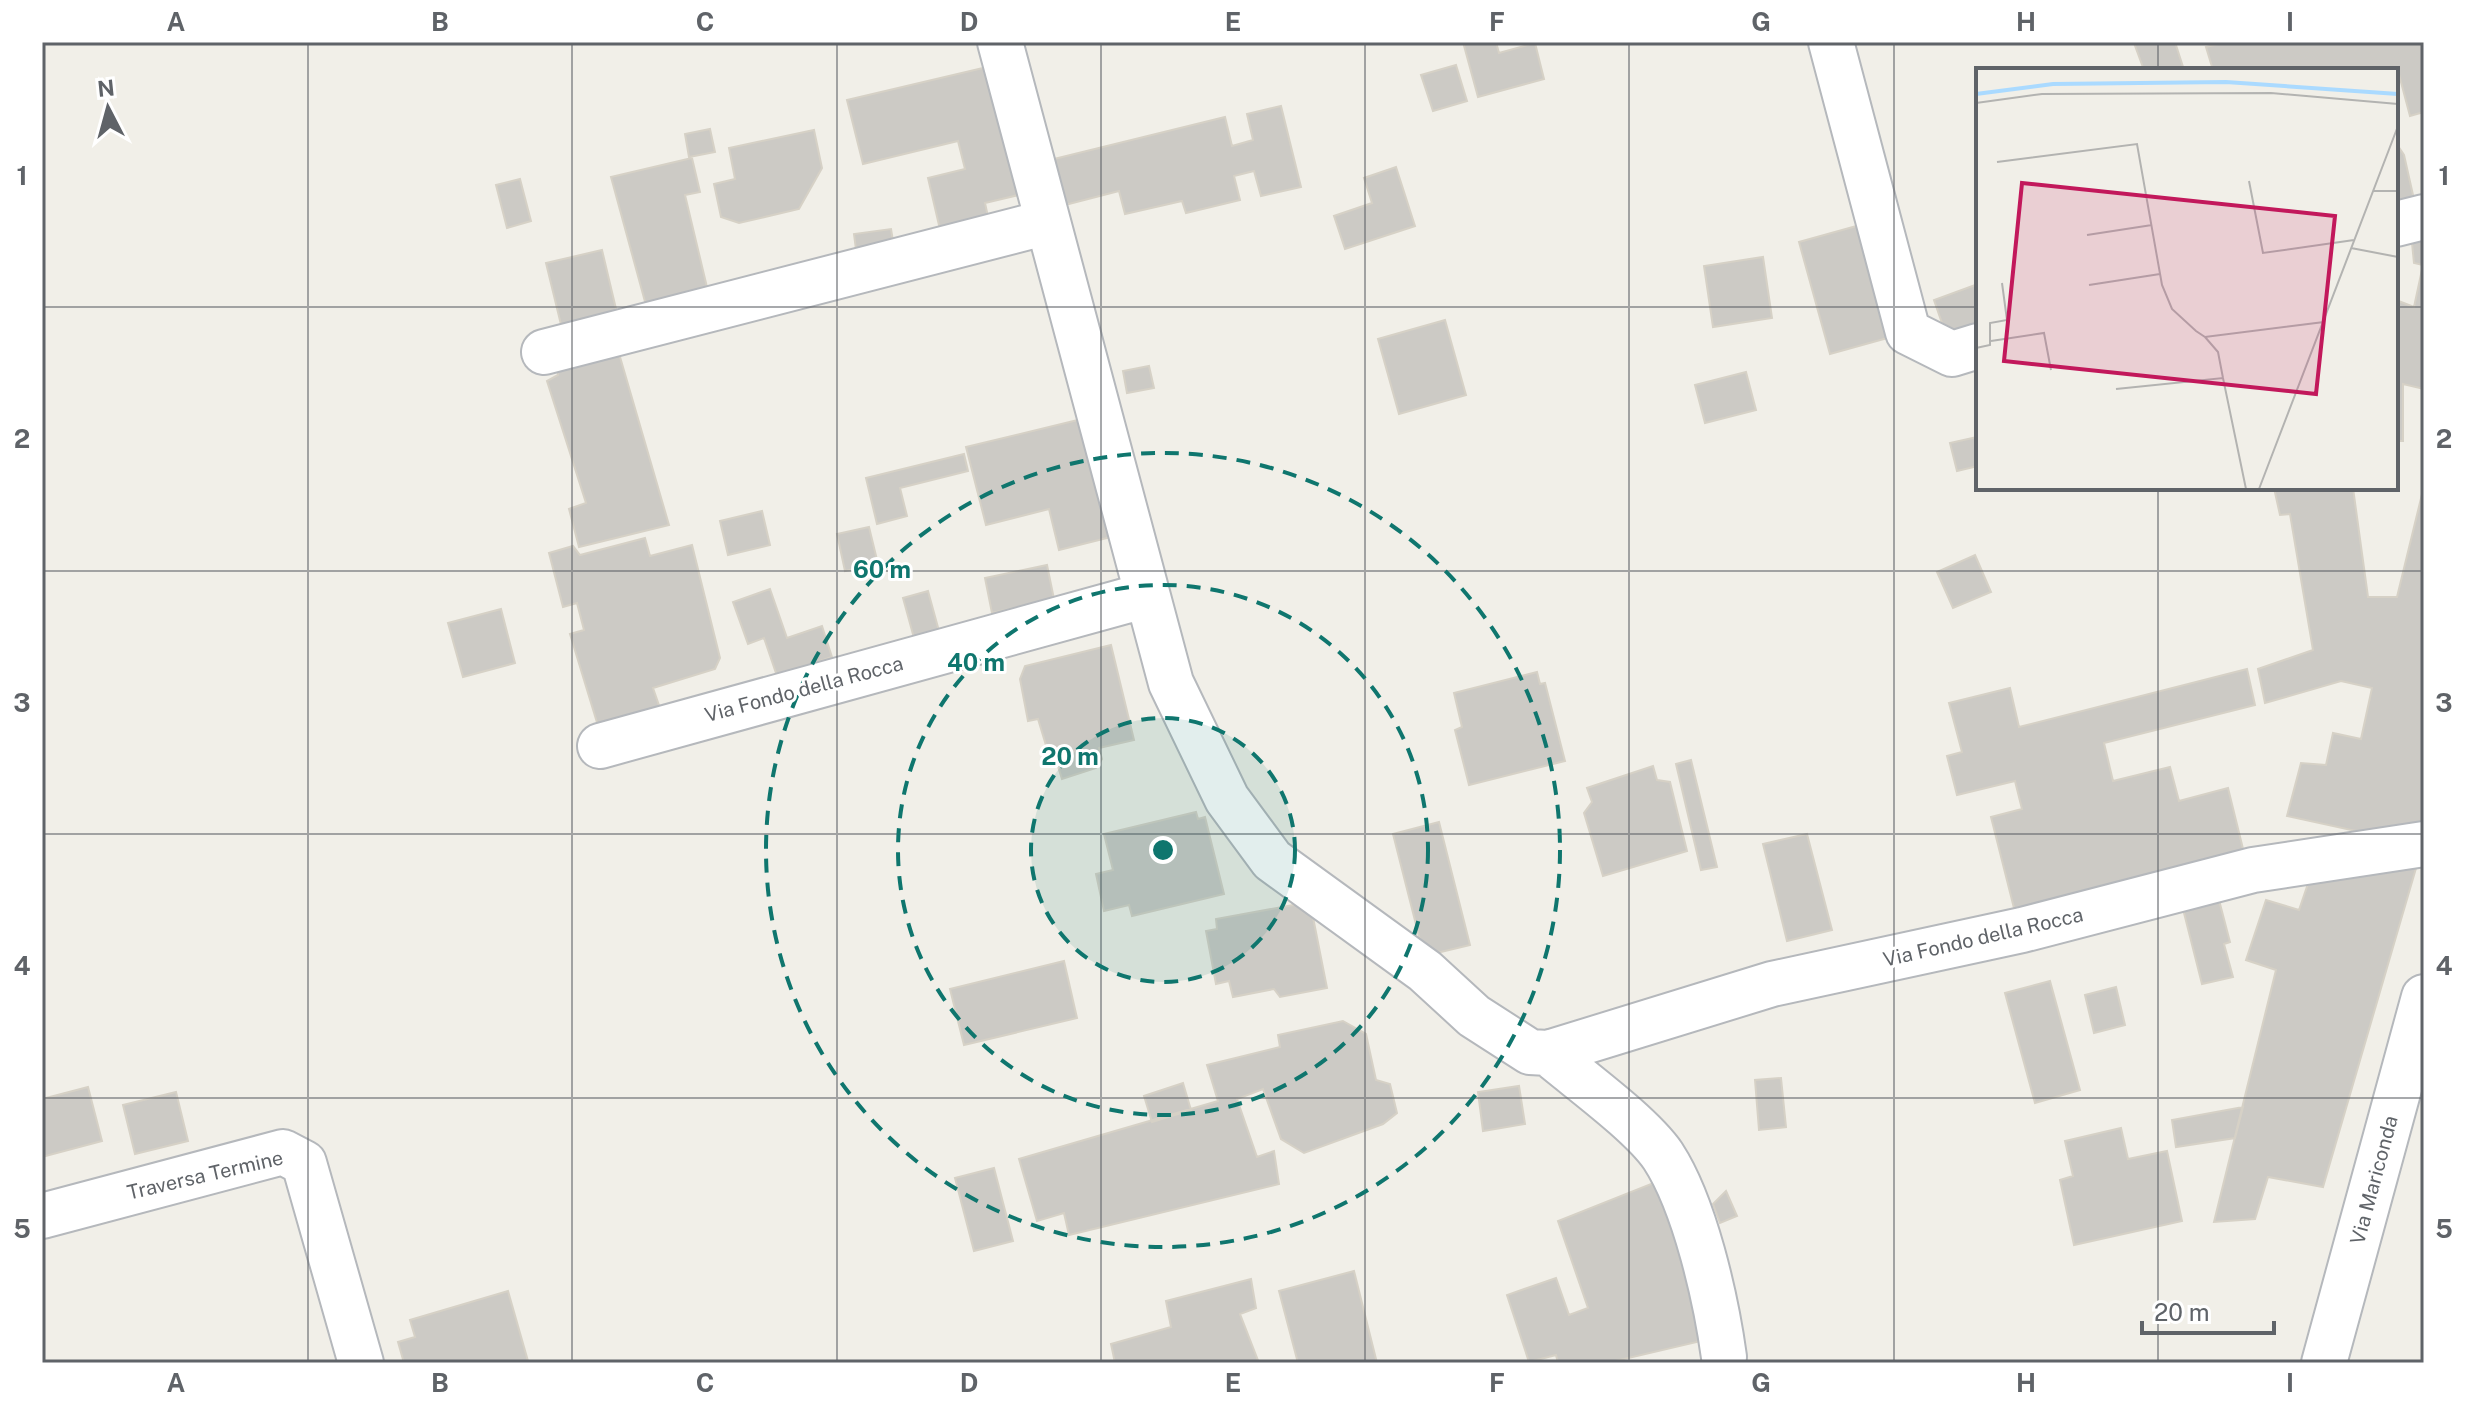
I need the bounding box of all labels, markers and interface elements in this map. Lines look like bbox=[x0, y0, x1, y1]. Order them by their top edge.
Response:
text: A bbox=[167, 6, 186, 37]
text: B bbox=[431, 6, 449, 37]
text: C bbox=[696, 6, 714, 37]
text: D bbox=[960, 6, 978, 37]
text: E bbox=[1225, 6, 1241, 37]
text: F bbox=[1489, 6, 1505, 37]
text: G bbox=[1751, 6, 1771, 37]
text: H bbox=[2016, 6, 2036, 37]
text: I bbox=[2286, 6, 2294, 37]
north arrow bbox=[68, 68, 148, 148]
inset map bbox=[1976, 68, 2398, 490]
text: N bbox=[96, 74, 116, 102]
text: 1 bbox=[16, 160, 28, 191]
text: 1 bbox=[2438, 160, 2450, 191]
text: 2 bbox=[14, 423, 30, 454]
text: 2 bbox=[2436, 423, 2452, 454]
text: 60 m bbox=[853, 555, 911, 583]
text: 40 m bbox=[947, 648, 1005, 676]
street label: Via Fondo della Rocca bbox=[702, 651, 906, 727]
text: 3 bbox=[13, 687, 31, 718]
text: 3 bbox=[2435, 687, 2453, 718]
text: 20 m bbox=[1041, 742, 1099, 770]
centre of rings bbox=[1149, 836, 1177, 864]
street label: Via Fondo della Rocca bbox=[1881, 902, 2085, 972]
text: 4 bbox=[13, 950, 31, 981]
text: 4 bbox=[2435, 950, 2453, 981]
street label: Via Mariconda bbox=[2345, 1113, 2403, 1247]
street label: Traversa Termine bbox=[125, 1145, 285, 1205]
text: 5 bbox=[13, 1213, 31, 1244]
text: 5 bbox=[2435, 1213, 2453, 1244]
scale bar bbox=[2142, 1285, 2274, 1335]
text: 20 m bbox=[2154, 1298, 2210, 1326]
text: A bbox=[167, 1367, 186, 1398]
text: B bbox=[431, 1367, 449, 1398]
text: C bbox=[696, 1367, 714, 1398]
text: D bbox=[960, 1367, 978, 1398]
text: E bbox=[1225, 1367, 1241, 1398]
text: F bbox=[1489, 1367, 1505, 1398]
text: G bbox=[1751, 1367, 1771, 1398]
text: H bbox=[2016, 1367, 2036, 1398]
text: I bbox=[2286, 1367, 2294, 1398]

